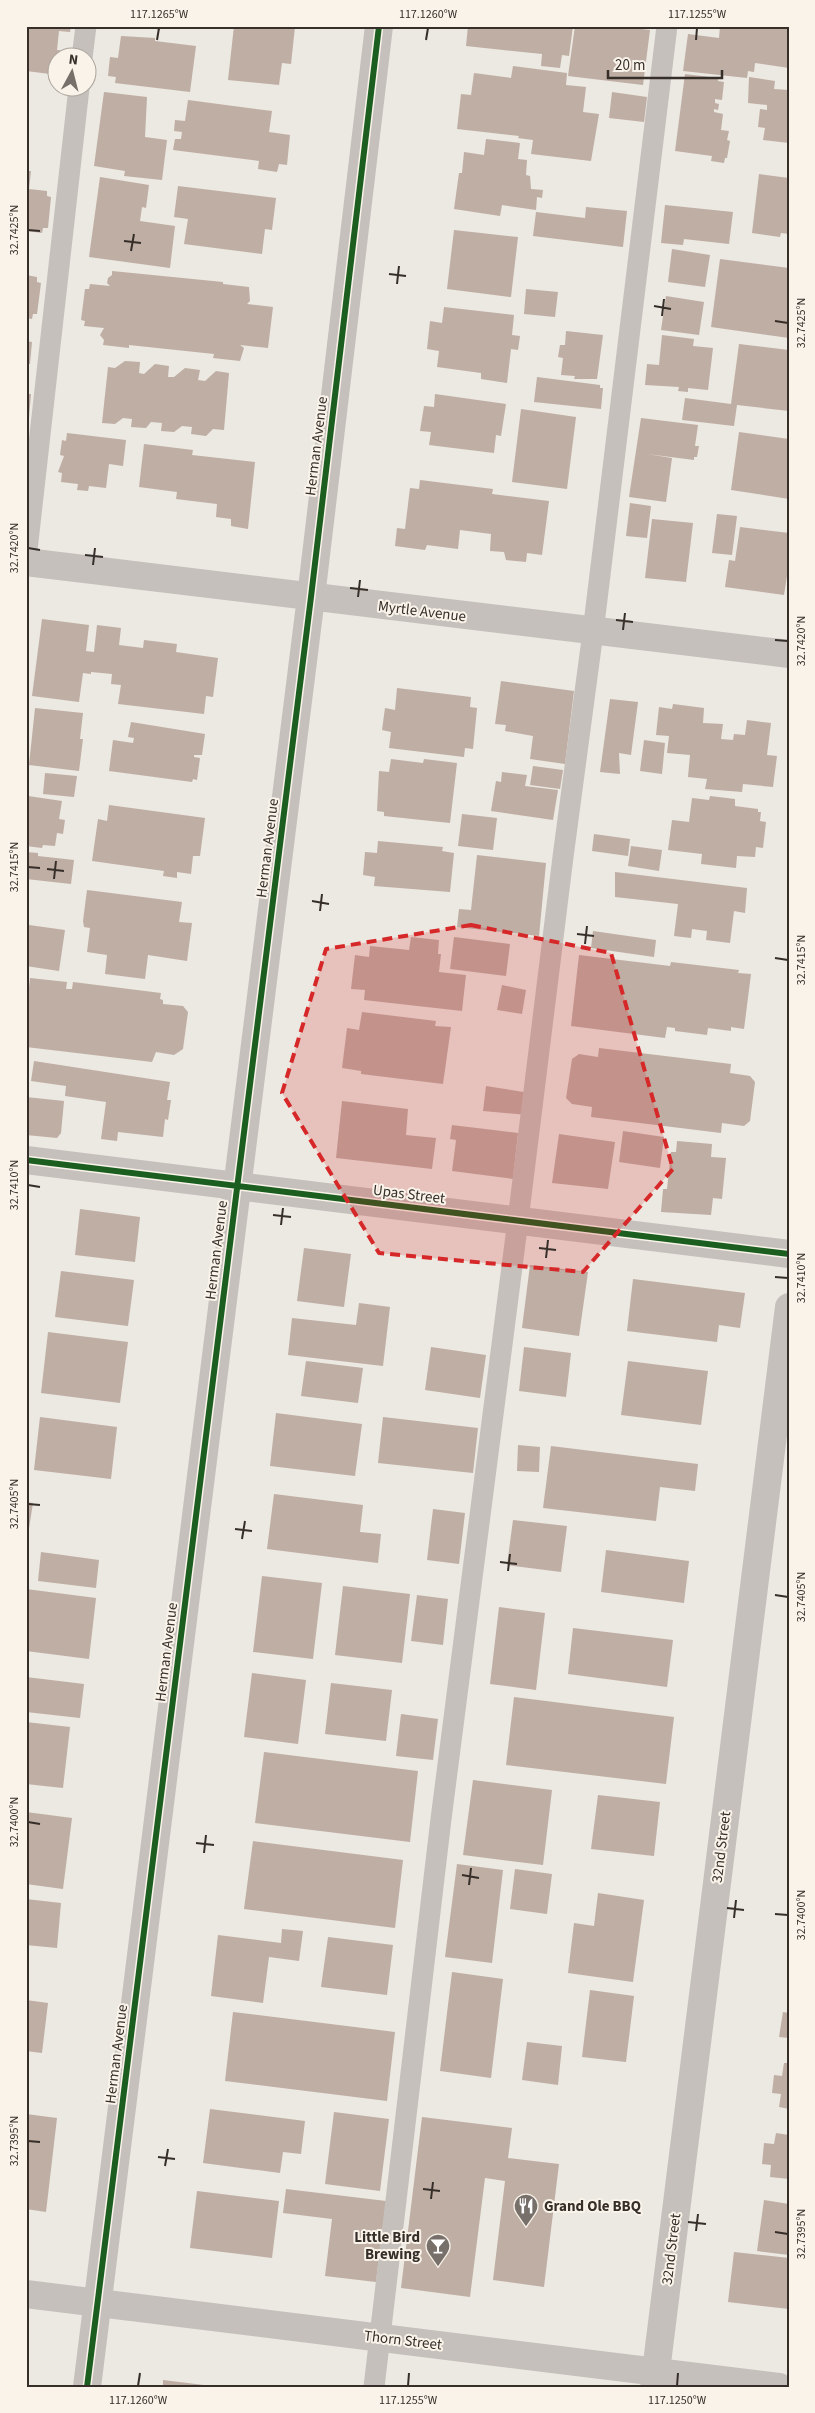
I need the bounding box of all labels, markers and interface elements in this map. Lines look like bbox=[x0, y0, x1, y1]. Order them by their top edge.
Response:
text: 117.1265°W bbox=[130, 6, 189, 23]
text: 117.1260°W bbox=[399, 6, 458, 23]
text: 117.1255°W bbox=[668, 6, 727, 23]
north arrow bbox=[48, 48, 98, 98]
scale bar bbox=[608, 48, 721, 80]
text: N bbox=[68, 50, 79, 71]
text: 20 m bbox=[615, 55, 645, 76]
text: 32.7425°N bbox=[6, 205, 23, 255]
text: 32.7425°N bbox=[793, 298, 810, 348]
street label: Herman Avenue bbox=[300, 395, 333, 497]
text: 32.7420°N bbox=[6, 523, 23, 573]
street label: Myrtle Avenue bbox=[377, 596, 467, 627]
text: 32.7420°N bbox=[793, 616, 810, 666]
street label: Herman Avenue bbox=[251, 797, 284, 899]
text: 32.7415°N bbox=[6, 842, 23, 892]
text: 32.7415°N bbox=[793, 935, 810, 985]
text: 32.7410°N bbox=[6, 1160, 23, 1210]
street label: Upas Street bbox=[372, 1180, 446, 1209]
street label: Herman Avenue bbox=[200, 1199, 233, 1301]
text: 32.7410°N bbox=[793, 1253, 810, 1303]
text: 32.7405°N bbox=[6, 1479, 23, 1529]
text: 32.7405°N bbox=[793, 1572, 810, 1622]
street label: Herman Avenue bbox=[150, 1601, 183, 1703]
text: 32.7400°N bbox=[6, 1797, 23, 1847]
street label: 32nd Street bbox=[707, 1810, 736, 1884]
text: 32.7400°N bbox=[793, 1890, 810, 1940]
street label: Herman Avenue bbox=[100, 2003, 133, 2105]
text: 32.7395°N bbox=[6, 2116, 23, 2166]
restaurant icon: Grand Ole BBQ bbox=[513, 2193, 539, 2227]
place label: Grand Ole BBQ bbox=[544, 2196, 642, 2217]
text: 32.7395°N bbox=[793, 2209, 810, 2259]
street label: 32nd Street bbox=[657, 2212, 686, 2286]
place label: Little Bird Brewing bbox=[354, 2227, 420, 2265]
bar icon: Little Bird Brewing bbox=[425, 2233, 451, 2267]
street label: Thorn Street bbox=[363, 2325, 443, 2356]
text: 117.1260°W bbox=[109, 2392, 168, 2409]
text: 117.1255°W bbox=[379, 2392, 438, 2409]
text: 117.1250°W bbox=[648, 2392, 707, 2409]

